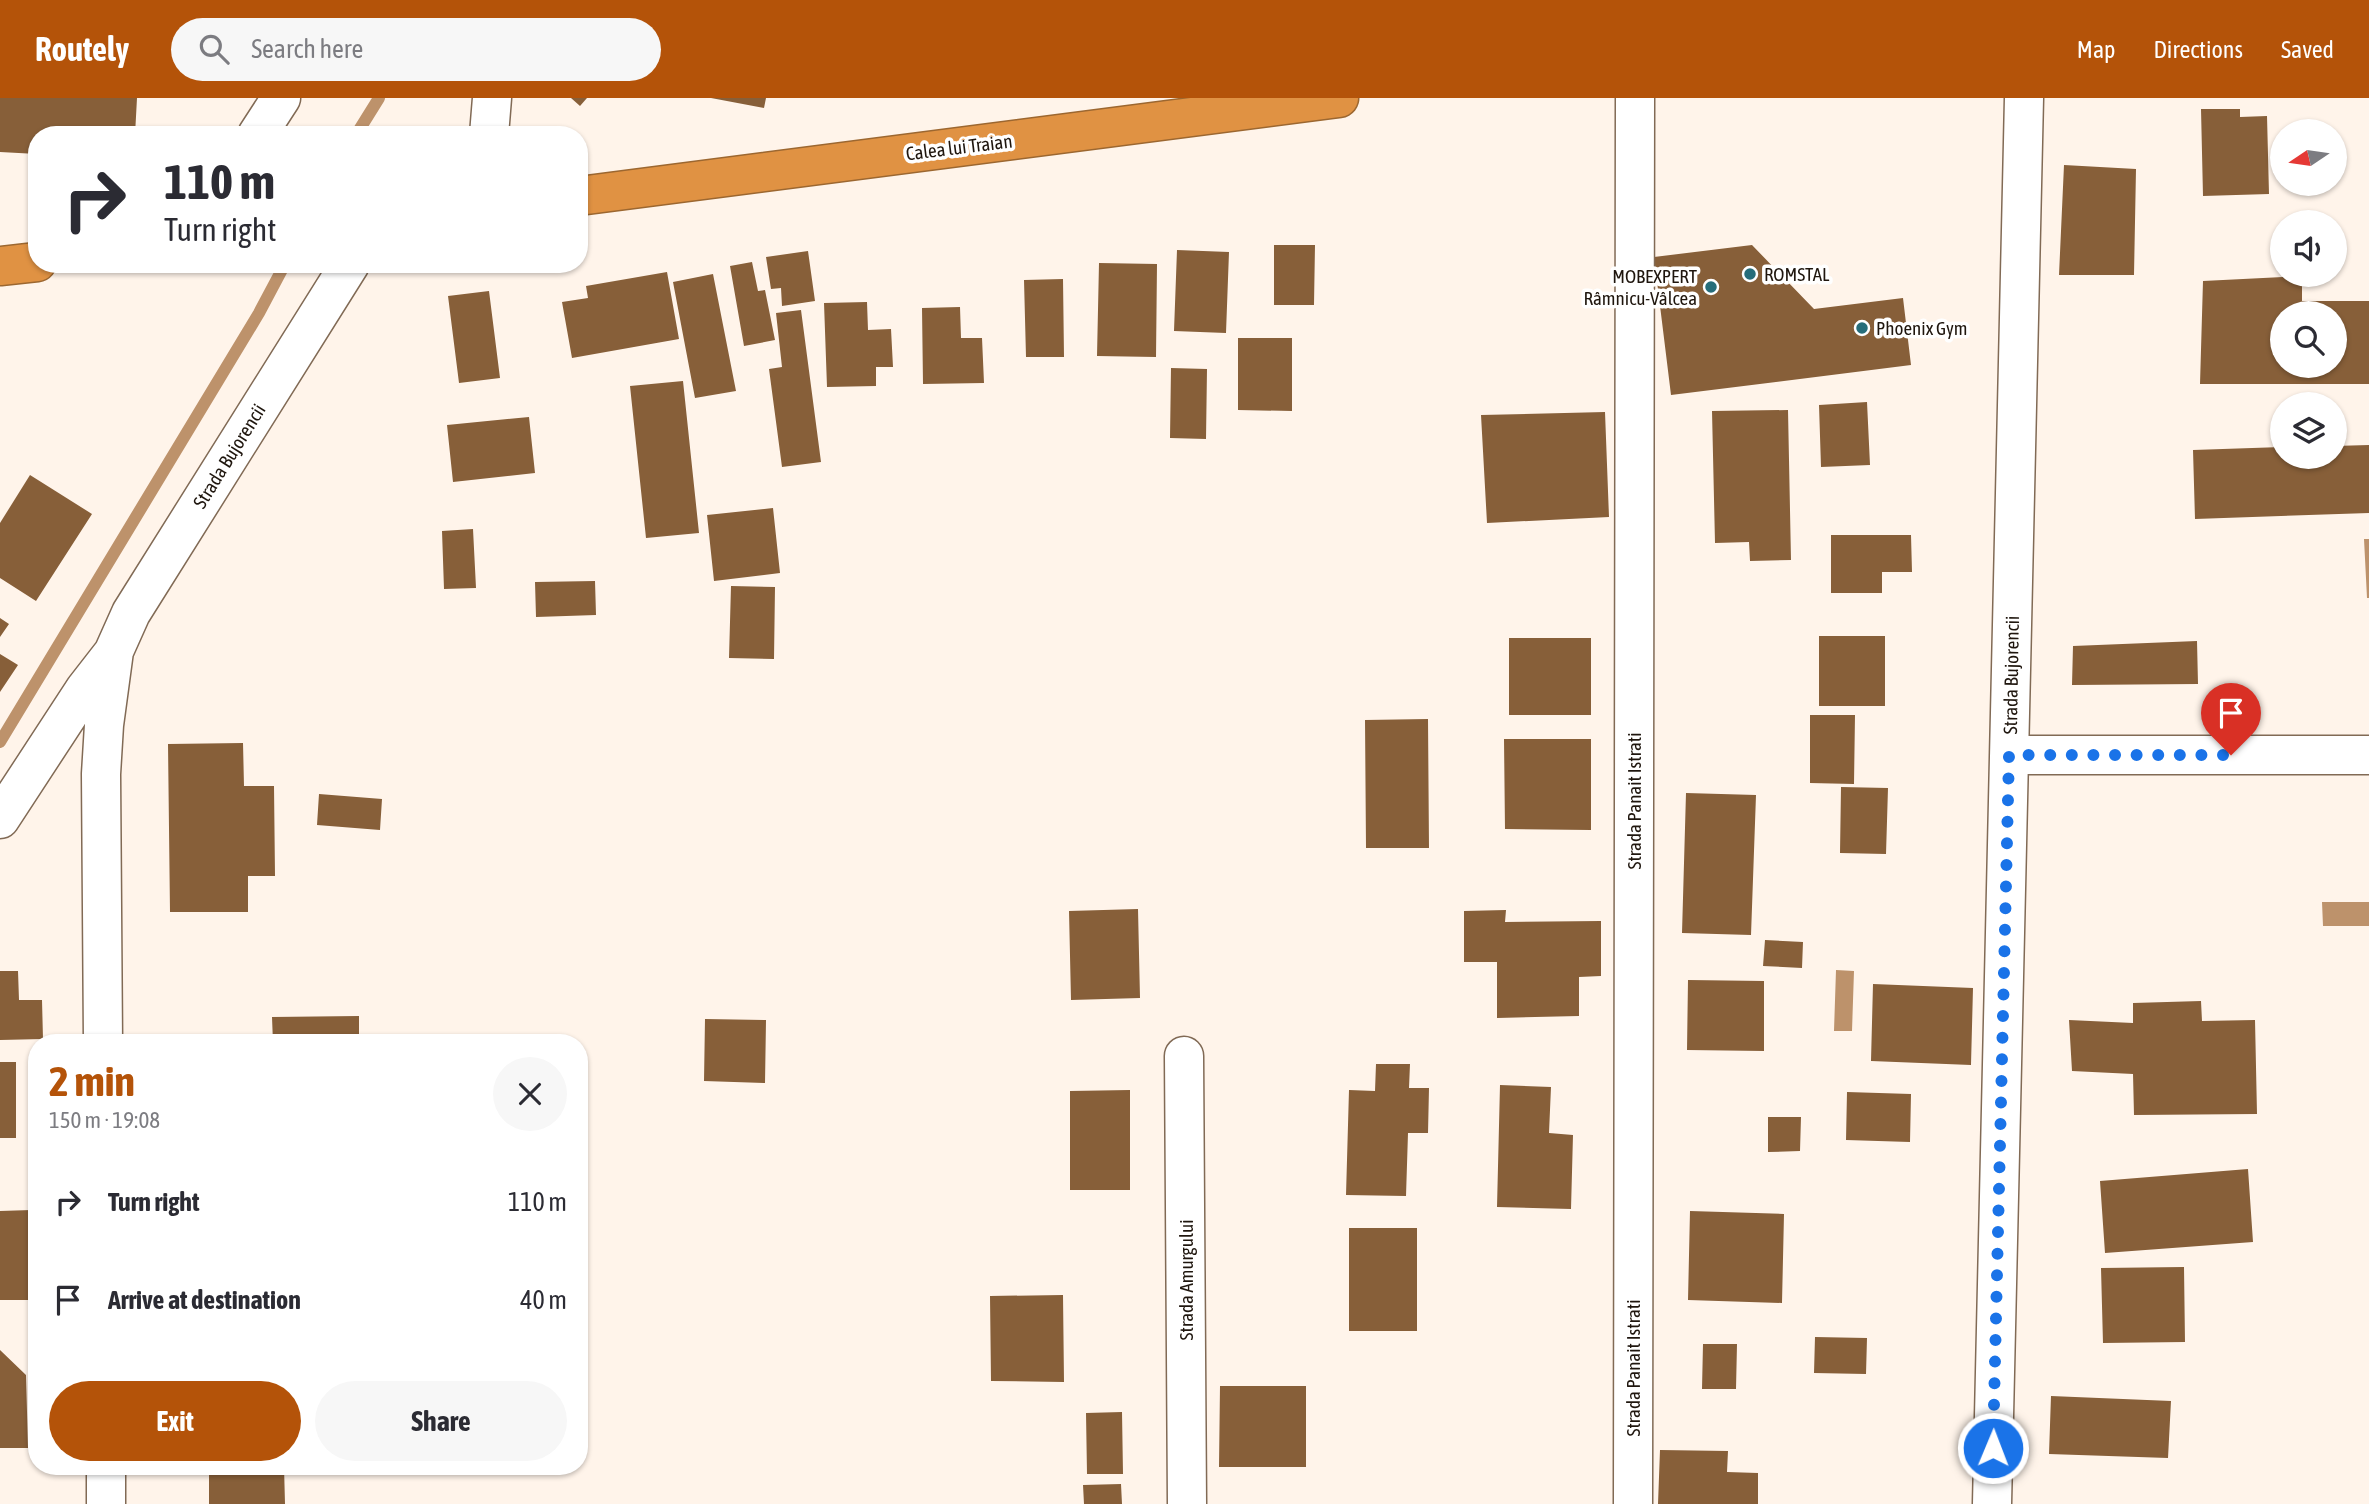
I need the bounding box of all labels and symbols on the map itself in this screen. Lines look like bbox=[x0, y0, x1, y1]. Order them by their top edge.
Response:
north arrow bbox=[2270, 119, 2347, 196]
street label: Calea lui Traian bbox=[904, 130, 1014, 164]
place label: ROMSTAL bbox=[1764, 263, 1830, 285]
place label: MOBEXPERT Râmnicu-Vâlcea bbox=[1584, 265, 1698, 309]
marker: ROMSTAL bbox=[1742, 266, 1758, 282]
marker: MOBEXPERT Râmnicu-Vâlcea bbox=[1703, 279, 1719, 295]
place label: Phoenix Gym bbox=[1876, 317, 1968, 339]
marker: Phoenix Gym bbox=[1854, 320, 1870, 336]
street label: Strada Bujorencii bbox=[188, 400, 270, 512]
street label: Strada Bujorencii bbox=[1999, 615, 2023, 735]
pin bbox=[2201, 683, 2261, 755]
street label: Strada Panait Istrati bbox=[1623, 732, 1645, 870]
street label: Strada Amurgului bbox=[1175, 1219, 1197, 1341]
street label: Strada Panait Istrati bbox=[1622, 1299, 1644, 1437]
position arrow bbox=[1956, 1411, 2030, 1485]

